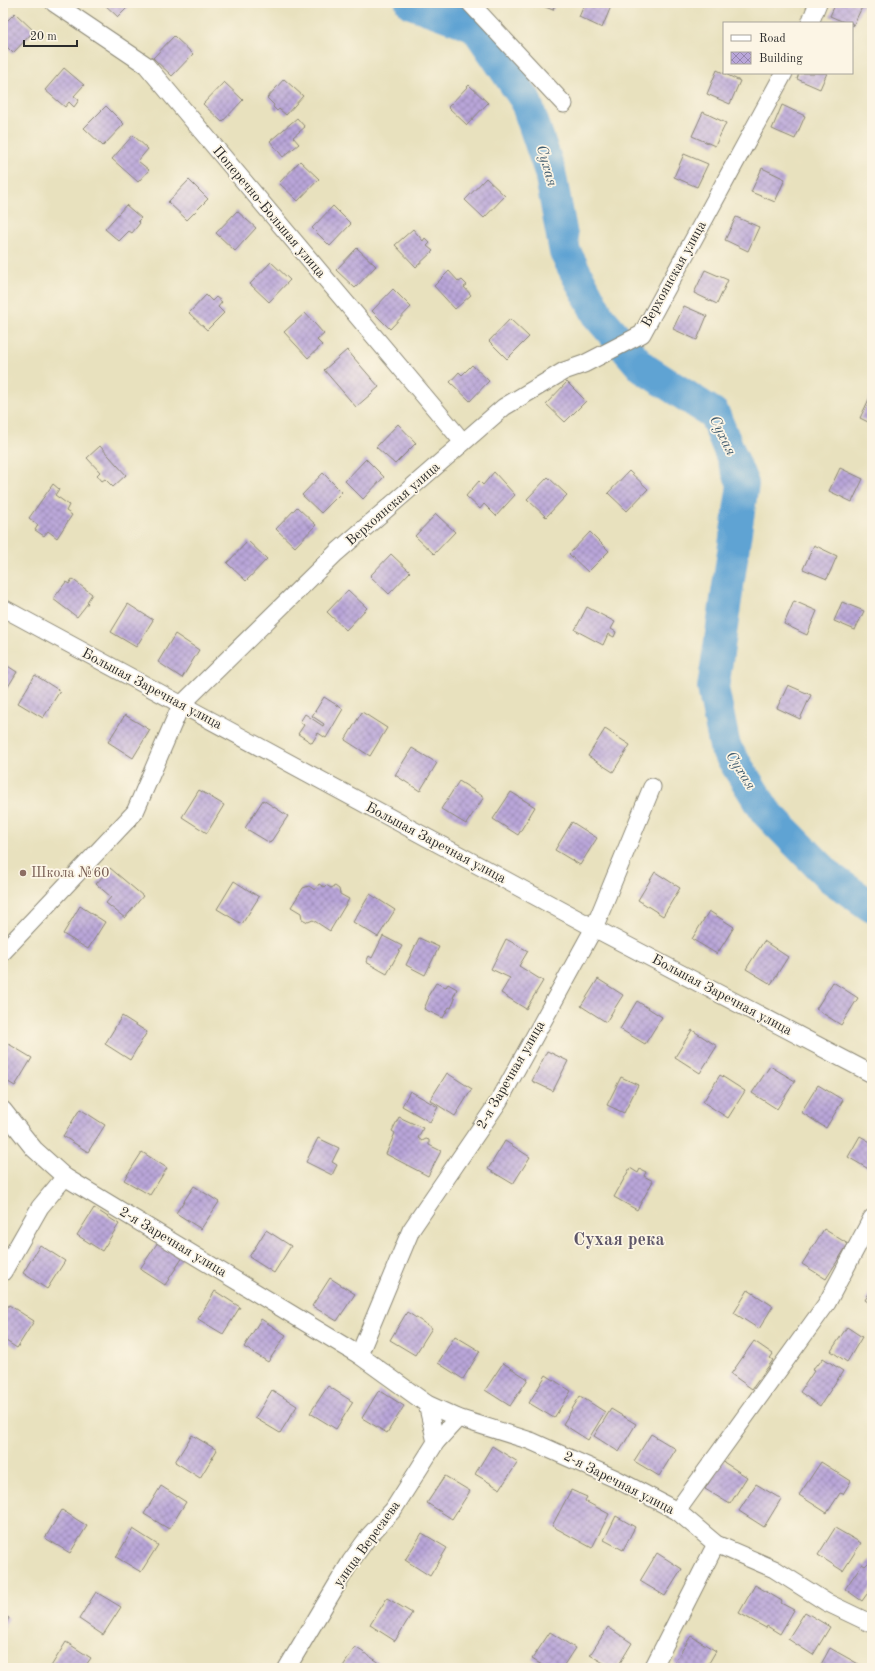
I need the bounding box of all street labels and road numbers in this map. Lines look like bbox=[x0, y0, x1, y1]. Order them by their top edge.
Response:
street label: Поперечно-Большая улица bbox=[210, 144, 328, 280]
street label: Верхоянская улица bbox=[639, 219, 709, 329]
street label: Верхоянская улица bbox=[344, 460, 443, 548]
street label: Большая Заречная улица bbox=[80, 646, 224, 732]
street label: Большая Заречная улица bbox=[364, 800, 508, 886]
street label: Большая Заречная улица bbox=[650, 952, 794, 1038]
street label: 2-я Заречная улица bbox=[474, 1018, 548, 1132]
street label: 2-я Заречная улица bbox=[117, 1204, 229, 1280]
street label: 2-я Заречная улица bbox=[561, 1449, 677, 1517]
street label: улица Вересаева bbox=[331, 1498, 403, 1590]

